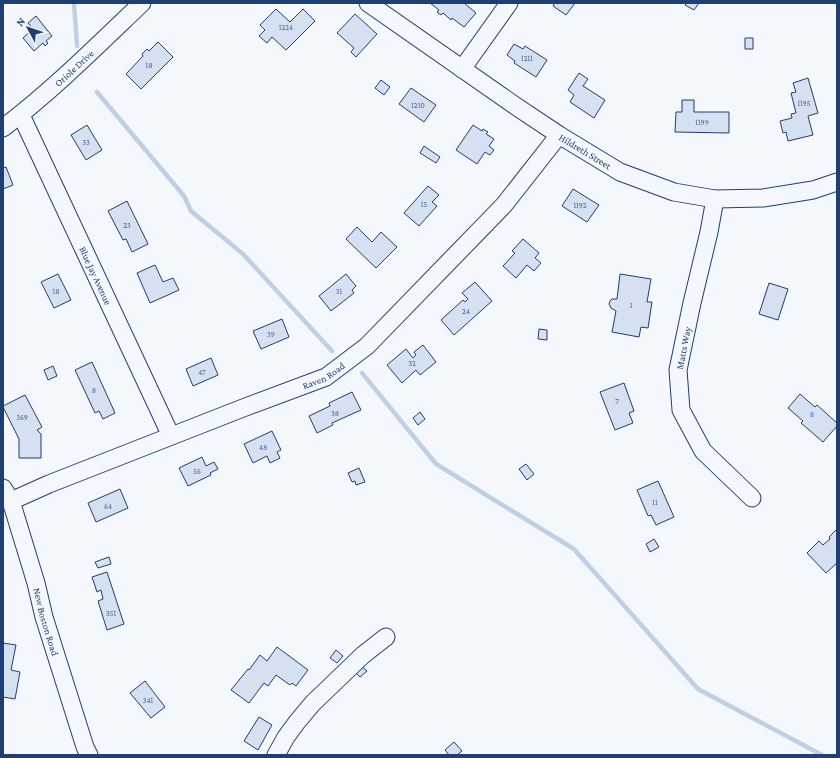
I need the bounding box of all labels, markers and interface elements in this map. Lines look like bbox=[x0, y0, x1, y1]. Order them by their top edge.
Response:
north arrow bbox=[8, 8, 48, 48]
text: N bbox=[13, 14, 28, 28]
house number: 1224 bbox=[279, 23, 293, 32]
street label: Oriole Drive bbox=[53, 47, 96, 89]
house number: 1211 bbox=[521, 54, 533, 63]
house number: 18 bbox=[146, 61, 152, 70]
house number: 1195 bbox=[797, 99, 811, 108]
house number: 1210 bbox=[411, 101, 425, 110]
house number: 1199 bbox=[695, 118, 709, 127]
street label: Hildreth Street bbox=[557, 131, 614, 172]
house number: 33 bbox=[82, 138, 90, 147]
house number: 15 bbox=[421, 200, 427, 209]
house number: 1192 bbox=[573, 201, 587, 210]
house number: 23 bbox=[123, 221, 131, 230]
street label: Blue Jay Avenue bbox=[77, 245, 114, 307]
house number: 18 bbox=[53, 287, 59, 296]
house number: 31 bbox=[336, 287, 343, 296]
house number: 1 bbox=[630, 301, 633, 310]
house number: 24 bbox=[462, 307, 470, 316]
street label: Matts Way bbox=[674, 325, 693, 370]
house number: 39 bbox=[267, 330, 275, 339]
street label: Raven Road bbox=[301, 359, 348, 391]
house number: 32 bbox=[408, 359, 416, 368]
house number: 47 bbox=[198, 368, 206, 377]
house number: 8 bbox=[92, 386, 96, 395]
house number: 7 bbox=[615, 397, 619, 406]
house number: 38 bbox=[331, 409, 339, 418]
house number: 8 bbox=[810, 410, 814, 419]
house number: 369 bbox=[16, 413, 28, 422]
house number: 48 bbox=[259, 443, 267, 452]
house number: 56 bbox=[193, 467, 201, 476]
house number: 11 bbox=[652, 498, 658, 507]
house number: 64 bbox=[104, 502, 112, 511]
street label: New Boston Road bbox=[31, 587, 61, 658]
house number: 351 bbox=[106, 609, 116, 618]
house number: 341 bbox=[143, 696, 154, 705]

